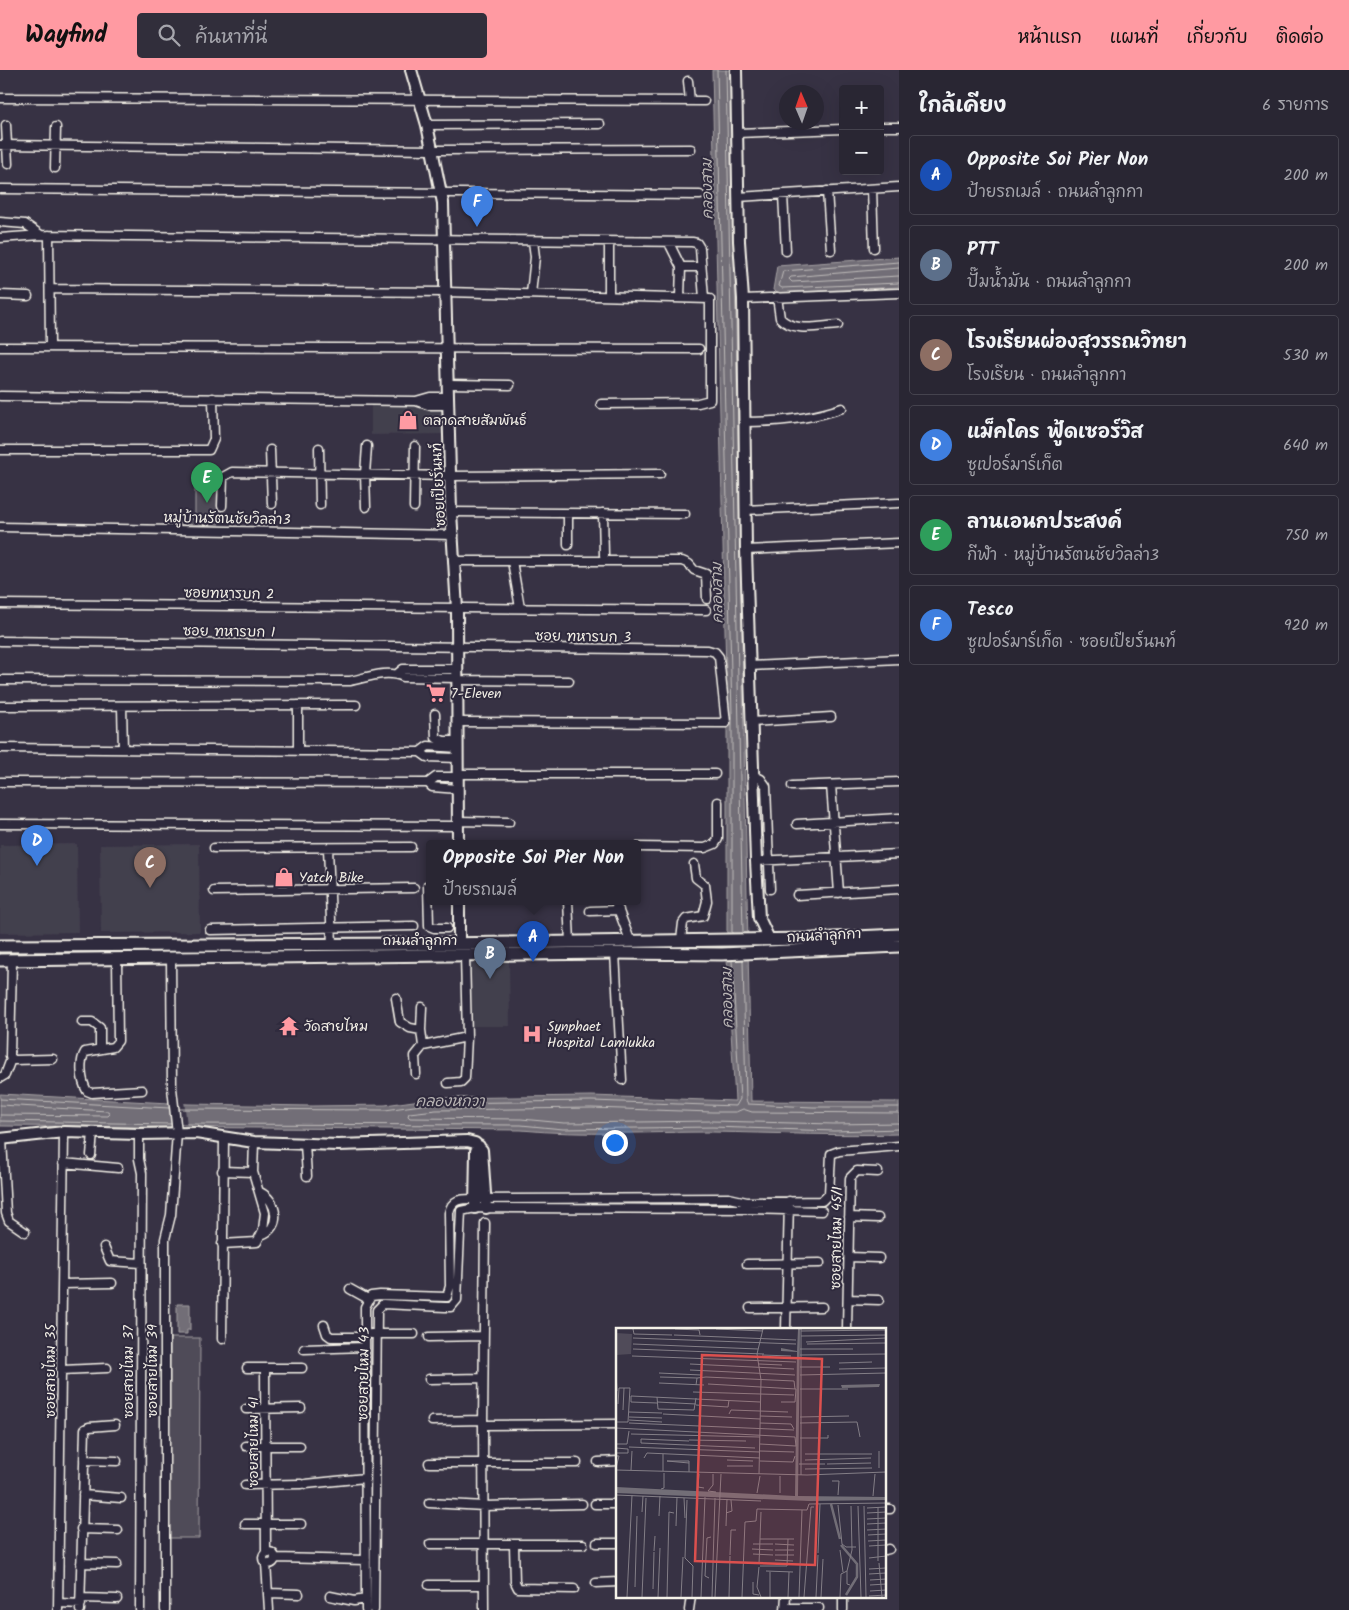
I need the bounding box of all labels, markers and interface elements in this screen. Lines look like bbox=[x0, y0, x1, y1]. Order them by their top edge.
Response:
search box bbox=[137, 13, 487, 58]
text: Wayfind bbox=[25, 16, 107, 55]
icon: search bbox=[155, 21, 183, 49]
text: ค้นหาที่นี่ bbox=[195, 23, 267, 53]
text: หน้าแรก bbox=[1018, 24, 1082, 53]
text: แผนที่ bbox=[1110, 24, 1158, 53]
text: เกี่ยวกับ bbox=[1186, 24, 1248, 53]
text: ติดต่อ bbox=[1276, 24, 1324, 53]
north arrow bbox=[779, 85, 824, 130]
map controls bbox=[839, 85, 884, 175]
button: + bbox=[839, 85, 884, 130]
text: ใกล้เคียง bbox=[919, 90, 1006, 123]
text: 6 รายการ bbox=[1262, 93, 1329, 118]
button: − bbox=[839, 130, 884, 175]
text: Opposite Soi Pier Non bbox=[967, 145, 1148, 175]
water label: คลองสาม bbox=[695, 156, 721, 220]
text: A bbox=[931, 163, 941, 188]
text: 200 m bbox=[1284, 163, 1328, 188]
text: ป้ายรถเมล์ · ถนนลำลูกกา bbox=[967, 180, 1143, 205]
pin: F bbox=[461, 186, 493, 227]
text: PTT bbox=[967, 235, 998, 265]
text: B bbox=[931, 253, 941, 278]
text: 200 m bbox=[1284, 253, 1328, 278]
text: ปั๊มน้ำมัน · ถนนลำลูกกา bbox=[967, 270, 1131, 295]
text: โรงเรียนผ่องสุวรรณวิทยา bbox=[967, 328, 1187, 358]
text: C bbox=[931, 343, 941, 368]
text: 530 m bbox=[1283, 343, 1328, 368]
text: โรงเรียน · ถนนลำลูกกา bbox=[967, 363, 1126, 388]
shop icon: ตลาดสายสัมพันธ์ bbox=[397, 409, 419, 431]
place label: ตลาดสายสัมพันธ์ bbox=[423, 410, 527, 432]
text: แม็คโคร ฟู้ดเซอร์วิส bbox=[967, 418, 1143, 448]
text: D bbox=[931, 433, 941, 458]
text: 640 m bbox=[1283, 433, 1328, 458]
street label: ซอยเปียร์นนท์ bbox=[426, 442, 452, 528]
text: ซูเปอร์มาร์เก็ต bbox=[967, 453, 1063, 478]
pin: E bbox=[191, 462, 223, 503]
street label: หมู่บ้านรัตนชัยวิลล่า3 bbox=[163, 507, 291, 531]
text: ลานเอนกประสงค์ bbox=[967, 508, 1122, 538]
text: E bbox=[932, 523, 940, 548]
text: 750 m bbox=[1285, 523, 1328, 548]
text: กีฬา · หมู่บ้านรัตนชัยวิลล่า3 bbox=[967, 543, 1159, 568]
water label: คลองสาม bbox=[705, 560, 731, 624]
street label: ซอยทหารบก 2 bbox=[184, 582, 274, 606]
text: Tesco bbox=[967, 595, 1013, 625]
text: F bbox=[932, 613, 940, 638]
text: 920 m bbox=[1284, 613, 1328, 638]
street label: ซอย ทหารบก 1 bbox=[183, 620, 275, 644]
street label: ซอย ทหารบก 3 bbox=[535, 625, 631, 649]
text: ซูเปอร์มาร์เก็ต · ซอยเปียร์นนท์ bbox=[967, 630, 1176, 655]
supermarket icon: 7-Eleven bbox=[425, 682, 447, 704]
place label: 7-Eleven bbox=[451, 683, 501, 705]
pin: D bbox=[21, 825, 53, 866]
popup bbox=[426, 840, 641, 905]
text: Opposite Soi Pier Non bbox=[443, 843, 624, 873]
pin: C bbox=[134, 847, 166, 888]
shop icon: Yatch Bike bbox=[273, 866, 295, 888]
place label: Yatch Bike bbox=[299, 867, 364, 889]
text: ป้ายรถเมล์ bbox=[443, 878, 517, 903]
pin: A bbox=[517, 921, 549, 962]
street label: ถนนลำลูกกา bbox=[786, 923, 862, 949]
street label: ถนนลำลูกกา bbox=[383, 930, 457, 952]
pin: B bbox=[474, 938, 506, 979]
water label: คลองสาม bbox=[715, 965, 741, 1029]
temple icon: วัดสายไหม bbox=[278, 1015, 300, 1037]
place label: วัดสายไหม bbox=[304, 1016, 368, 1038]
place label: Synphaet Hospital Lamlukka bbox=[547, 1016, 655, 1054]
hospital icon: Synphaet Hospital Lamlukka bbox=[521, 1023, 543, 1045]
water label: คลองหกวา bbox=[416, 1090, 486, 1114]
your location bbox=[602, 1130, 628, 1156]
street label: ซอยสายไหม 45/1 bbox=[825, 1186, 849, 1290]
street label: ซอยสายไหม 35 bbox=[40, 1322, 62, 1418]
street label: ซอยสายไหม 39 bbox=[142, 1324, 164, 1418]
street label: ซอยสายไหม 37 bbox=[118, 1325, 140, 1419]
street label: ซอยสายไหม 43 bbox=[352, 1327, 376, 1421]
inset map bbox=[616, 1328, 886, 1598]
street label: ซอยสายไหม 41 bbox=[243, 1397, 265, 1487]

